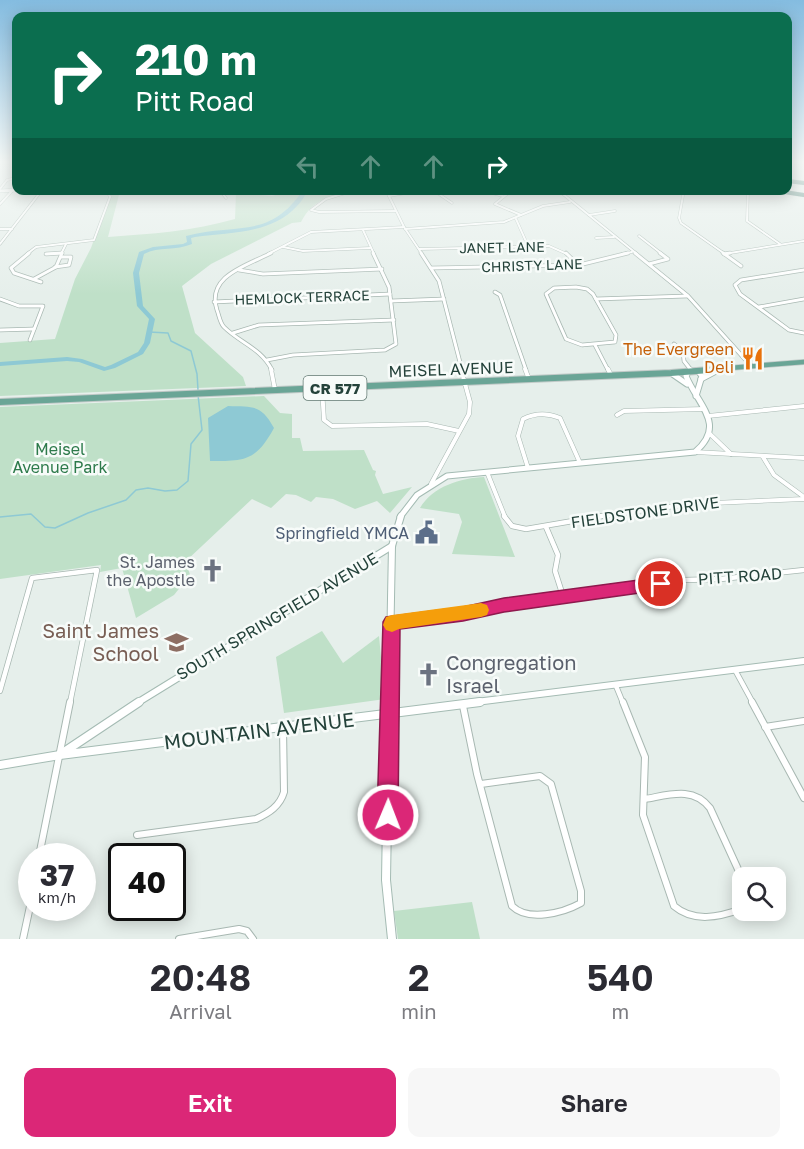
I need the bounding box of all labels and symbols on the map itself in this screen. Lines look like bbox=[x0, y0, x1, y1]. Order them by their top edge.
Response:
street label: JANET LANE bbox=[459, 238, 545, 256]
street label: CHRISTY LANE bbox=[481, 255, 583, 275]
street label: HEMLOCK TERRACE bbox=[234, 286, 370, 308]
place label: The Evergreen Deli bbox=[623, 339, 734, 377]
restaurant icon: The Evergreen Deli bbox=[739, 345, 765, 371]
street label: MEISEL AVENUE bbox=[388, 357, 514, 381]
road number: CR 577 bbox=[304, 376, 366, 400]
park label: Meisel Avenue Park bbox=[12, 439, 108, 477]
street label: FIELDSTONE DRIVE bbox=[570, 492, 720, 532]
public building icon: Springfield YMCA bbox=[414, 520, 440, 546]
place label: Springfield YMCA bbox=[275, 523, 409, 543]
street label: SOUTH SPRINGFIELD AVENUE bbox=[172, 548, 382, 684]
place label: St. James the Apostle bbox=[106, 552, 195, 590]
church icon: St. James the Apostle bbox=[200, 558, 226, 584]
pin bbox=[635, 558, 686, 609]
street label: PITT ROAD bbox=[697, 563, 783, 589]
place label: Saint James School bbox=[42, 618, 159, 665]
school or university icon: Saint James School bbox=[164, 629, 190, 655]
place label: Congregation Israel bbox=[446, 650, 576, 697]
church icon: Congregation Israel bbox=[415, 661, 441, 687]
street label: MOUNTAIN AVENUE bbox=[162, 706, 356, 754]
position arrow bbox=[356, 783, 420, 847]
speed limit sign: 40 bbox=[108, 843, 186, 921]

